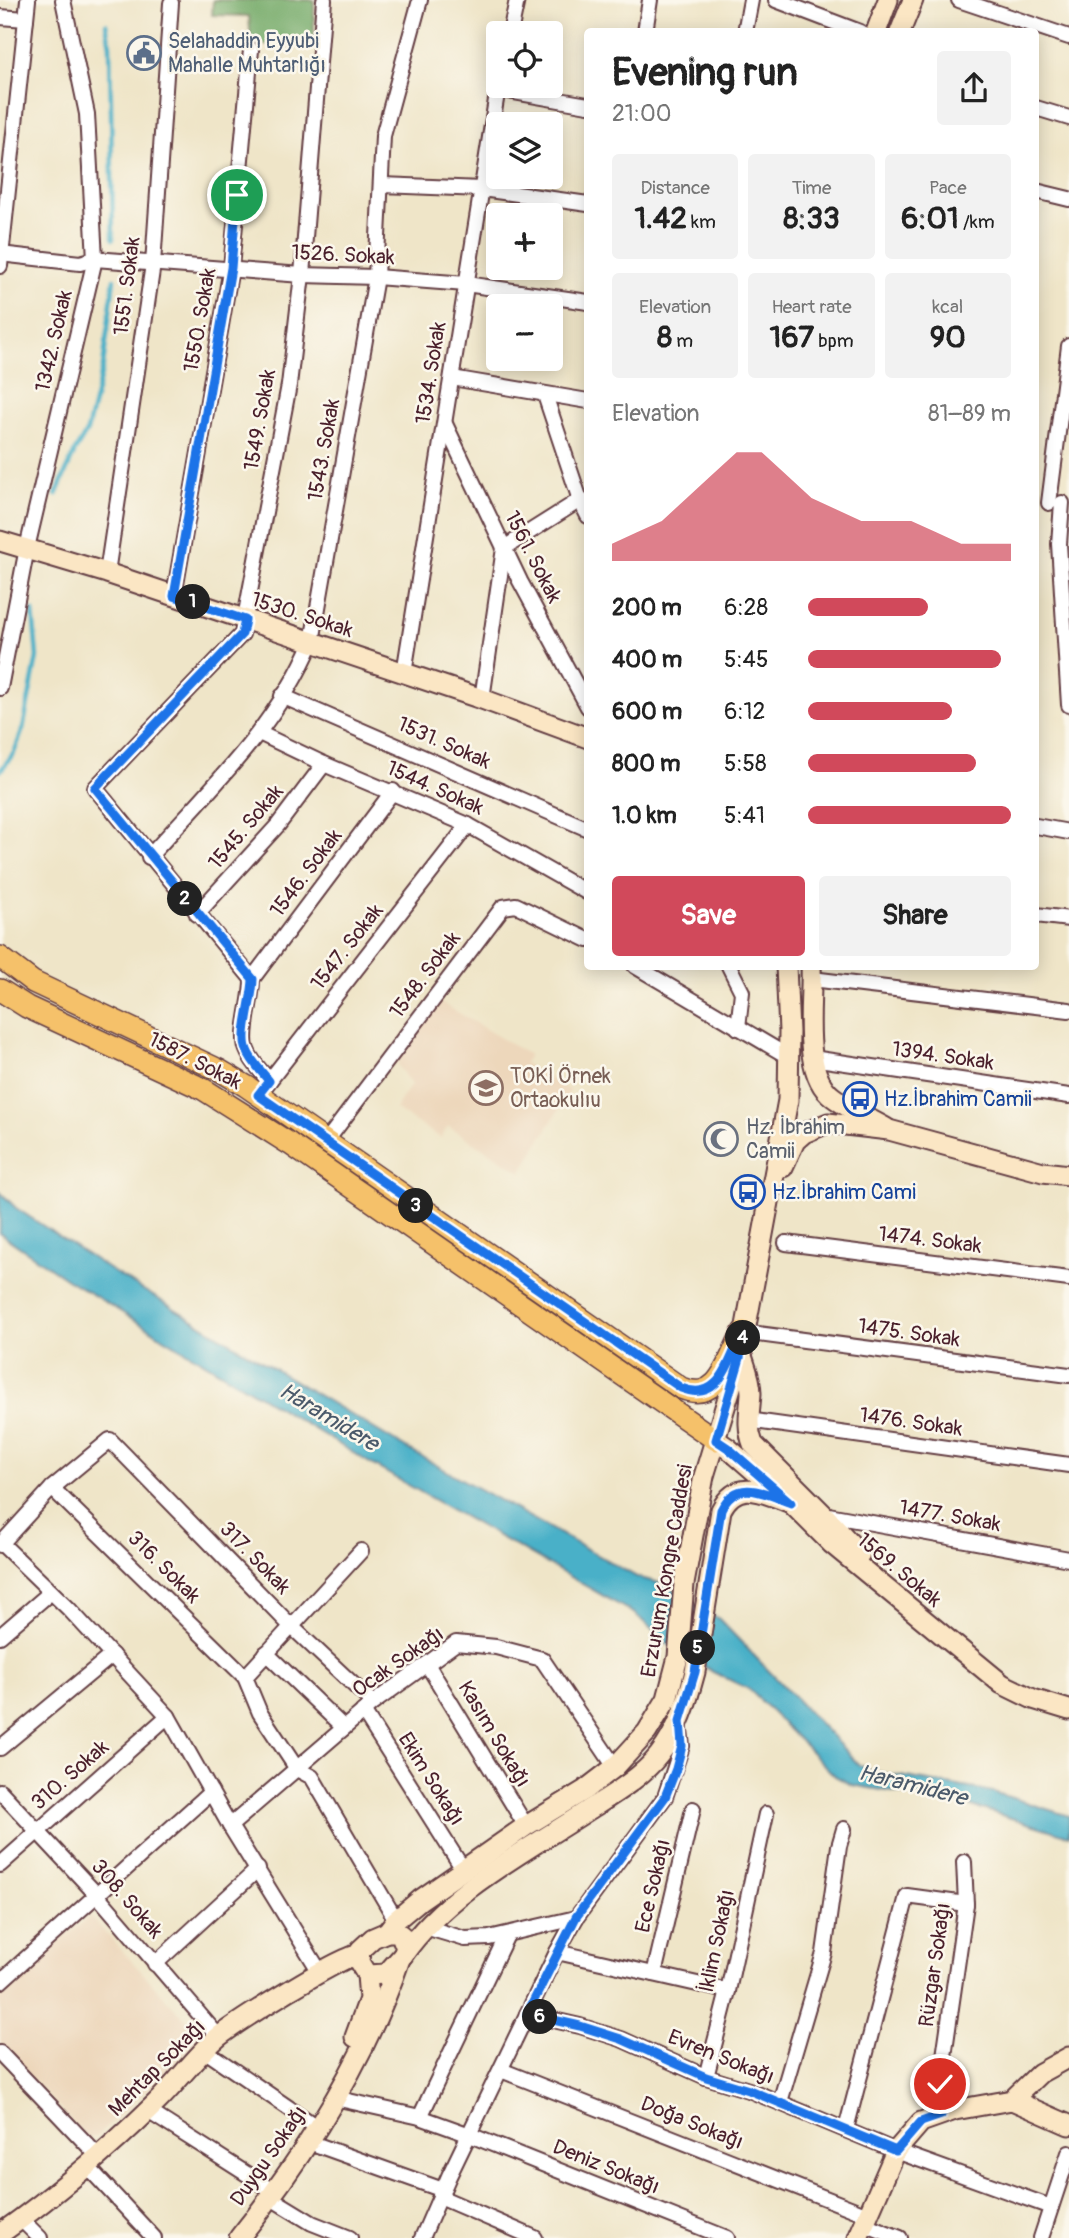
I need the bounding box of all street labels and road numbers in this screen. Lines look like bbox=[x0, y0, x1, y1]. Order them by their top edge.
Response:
street label: 1551. Sokak bbox=[108, 235, 146, 337]
street label: 1526. Sokak bbox=[291, 239, 396, 271]
street label: 1550. Sokak bbox=[178, 266, 222, 374]
street label: 1342. Sokak bbox=[29, 287, 79, 395]
street label: 1534. Sokak bbox=[410, 320, 452, 426]
street label: 1549. Sokak bbox=[238, 367, 282, 473]
street label: 1543. Sokak bbox=[302, 396, 346, 503]
street label: 1561. Sokak bbox=[498, 506, 568, 608]
street label: 1530. Sokak bbox=[248, 586, 357, 644]
street label: 1531. Sokak bbox=[393, 710, 495, 776]
street label: 1544. Sokak bbox=[382, 755, 488, 822]
street label: 1545. Sokak bbox=[203, 779, 290, 875]
street label: 1546. Sokak bbox=[264, 823, 348, 923]
street label: 1547. Sokak bbox=[305, 898, 389, 996]
street label: 1548. Sokak bbox=[383, 926, 467, 1024]
street label: 1587. Sokak bbox=[144, 1026, 246, 1096]
street label: 1394. Sokak bbox=[890, 1035, 996, 1077]
street label: 1474. Sokak bbox=[877, 1220, 983, 1260]
street label: 1475. Sokak bbox=[856, 1312, 962, 1354]
street label: 1476. Sokak bbox=[858, 1401, 964, 1443]
street label: Erzurum Kongre Caddesi bbox=[635, 1462, 699, 1680]
street label: 1477. Sokak bbox=[897, 1494, 1003, 1538]
street label: 317. Sokak bbox=[214, 1516, 296, 1600]
street label: 316. Sokak bbox=[122, 1525, 206, 1609]
street label: 1569. Sokak bbox=[851, 1527, 947, 1613]
street label: Ocak Sokağı bbox=[347, 1621, 449, 1703]
street label: Kasım Sokağı bbox=[452, 1676, 536, 1792]
street label: Ekim Sokağı bbox=[392, 1727, 470, 1831]
street label: 310. Sokak bbox=[26, 1734, 115, 1816]
street label: Ece Sokağı bbox=[629, 1837, 677, 1935]
street label: 308. Sokak bbox=[85, 1854, 169, 1944]
street label: İklim Sokağı bbox=[693, 1887, 741, 1995]
street label: Rüzgar Sokağı bbox=[913, 1901, 957, 2029]
street label: Mehtap Sokağı bbox=[103, 2014, 211, 2122]
street label: Evren Sokağı bbox=[664, 2023, 778, 2091]
street label: Doğa Sokağı bbox=[637, 2090, 747, 2156]
street label: Duygu Sokağı bbox=[224, 2100, 314, 2212]
street label: Deniz Sokağı bbox=[549, 2133, 663, 2201]

